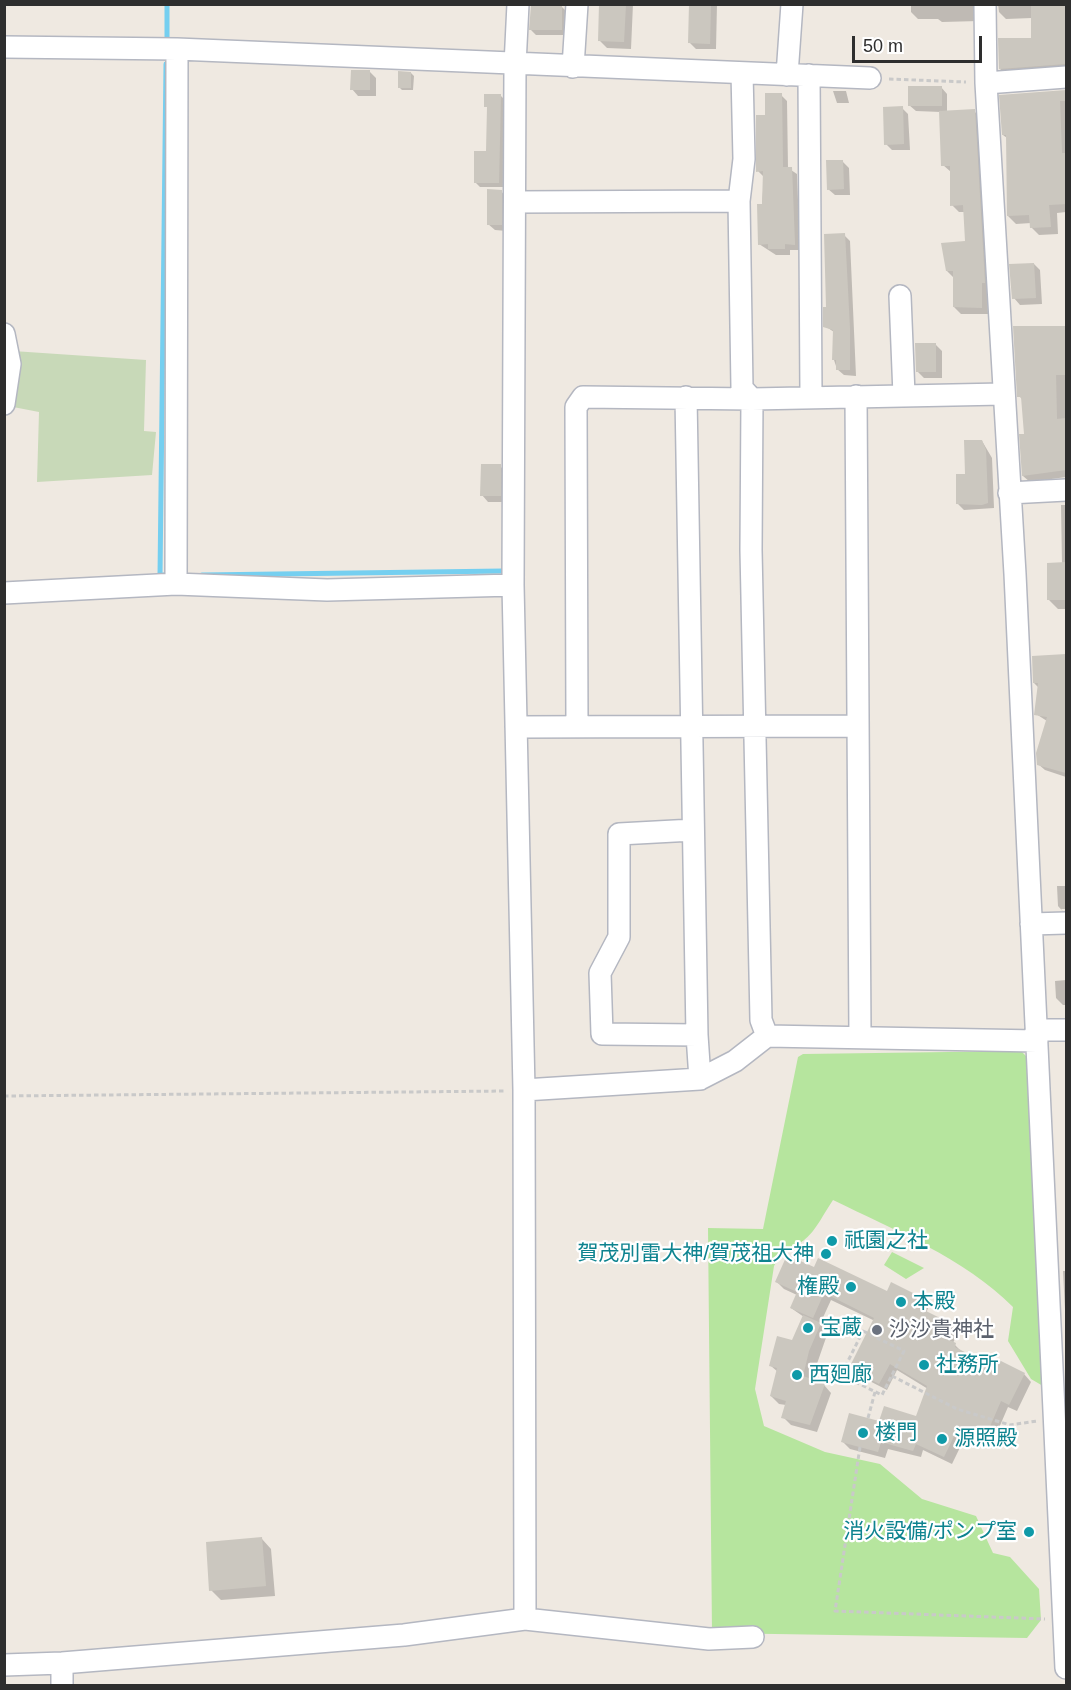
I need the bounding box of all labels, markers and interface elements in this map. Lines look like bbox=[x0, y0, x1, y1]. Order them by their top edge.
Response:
scale bar bbox=[855, 24, 986, 62]
text: 50 m bbox=[863, 36, 903, 56]
place label: 祇園之社 bbox=[844, 1228, 928, 1254]
marker: 祇園之社 bbox=[825, 1234, 839, 1248]
place label: 賀茂別雷大神/賀茂祖大神 bbox=[577, 1241, 814, 1267]
marker: 賀茂別雷大神/賀茂祖大神 bbox=[819, 1247, 833, 1261]
place label: 権殿 bbox=[797, 1274, 839, 1300]
marker: 権殿 bbox=[844, 1280, 858, 1294]
place label: 本殿 bbox=[913, 1289, 955, 1315]
marker: 本殿 bbox=[894, 1295, 908, 1309]
place label: 宝蔵 bbox=[820, 1315, 862, 1341]
place label: 沙沙貴神社 bbox=[889, 1317, 994, 1343]
marker: 宝蔵 bbox=[801, 1321, 815, 1335]
marker: 沙沙貴神社 bbox=[870, 1323, 884, 1337]
place label: 社務所 bbox=[936, 1352, 999, 1378]
marker: 社務所 bbox=[917, 1358, 931, 1372]
place label: 西廻廊 bbox=[809, 1362, 872, 1388]
marker: 西廻廊 bbox=[790, 1368, 804, 1382]
place label: 楼門 bbox=[875, 1420, 917, 1446]
marker: 楼門 bbox=[856, 1426, 870, 1440]
place label: 源照殿 bbox=[954, 1426, 1017, 1452]
marker: 源照殿 bbox=[935, 1432, 949, 1446]
place label: 消火設備/ポンプ室 bbox=[843, 1519, 1017, 1545]
marker: 消火設備/ポンプ室 bbox=[1022, 1525, 1036, 1539]

